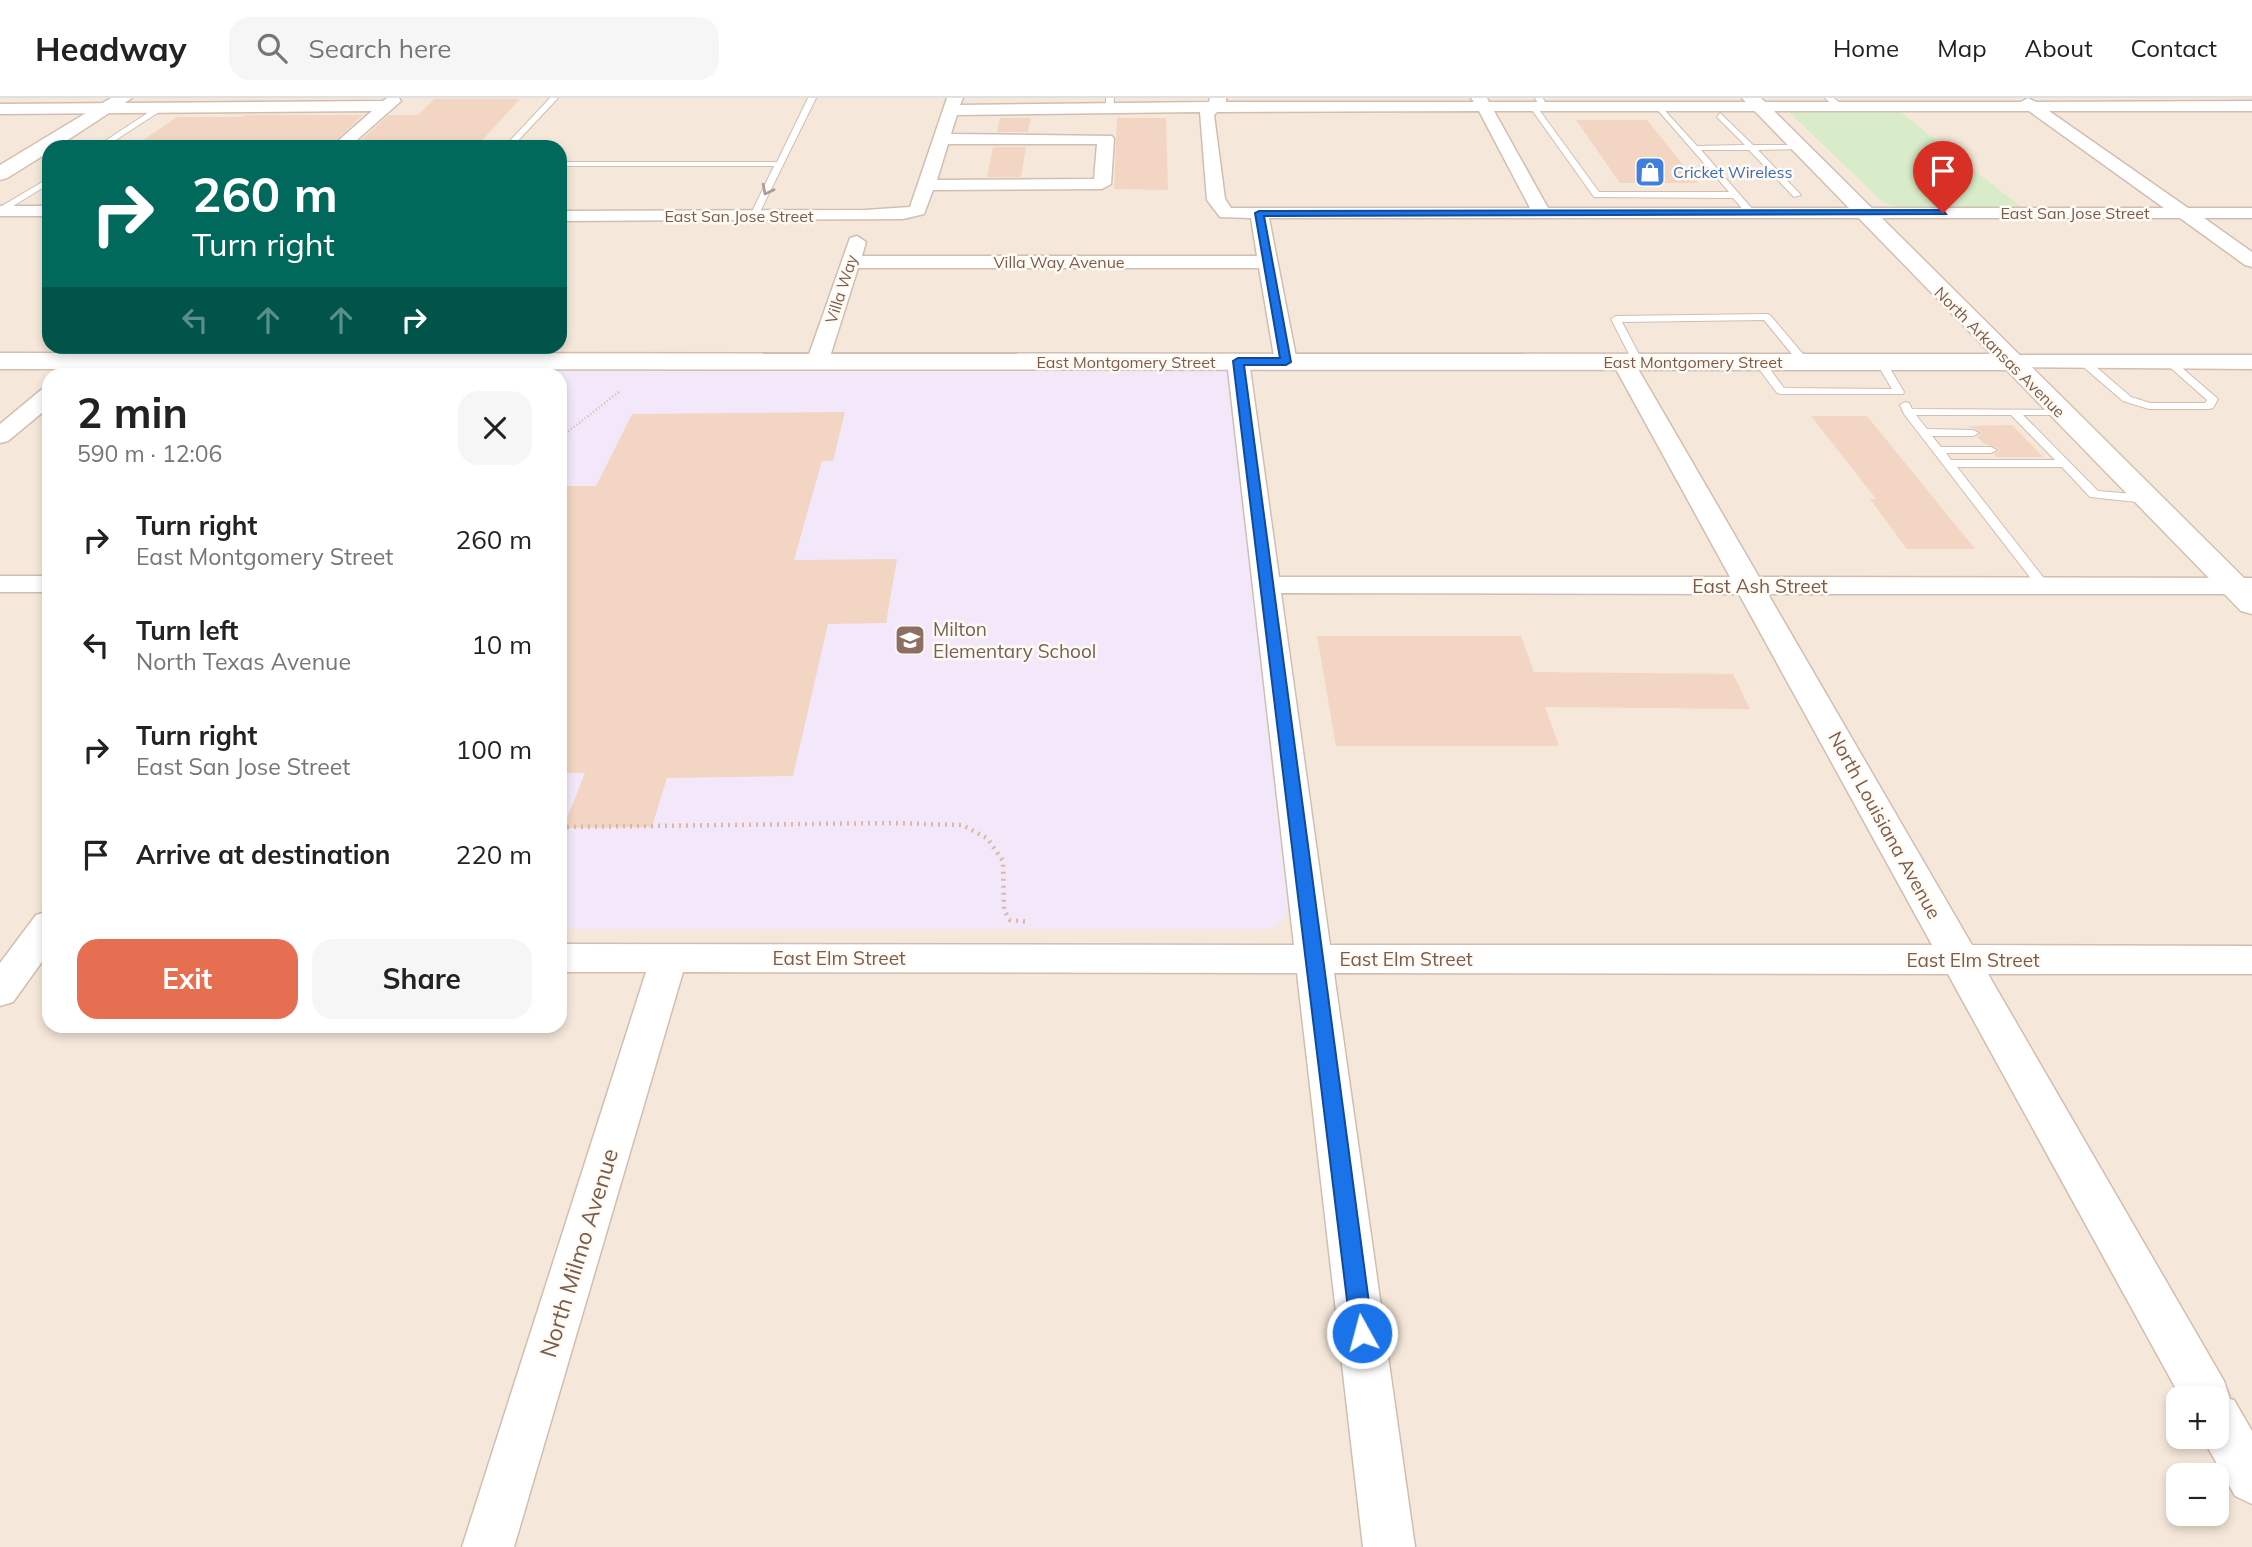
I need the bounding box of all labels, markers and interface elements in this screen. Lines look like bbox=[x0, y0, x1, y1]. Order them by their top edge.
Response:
search box bbox=[229, 17, 719, 80]
text: Headway bbox=[35, 28, 187, 69]
icon: search bbox=[253, 29, 291, 67]
text: Search here bbox=[309, 32, 451, 65]
text: Home bbox=[1833, 33, 1899, 63]
text: Map bbox=[1937, 33, 1987, 63]
text: About bbox=[2025, 33, 2093, 63]
text: Contact bbox=[2131, 33, 2217, 63]
pin bbox=[1913, 141, 1973, 213]
icon: arrive bbox=[1924, 152, 1962, 190]
shop icon: Cricket Wireless bbox=[1633, 155, 1667, 189]
place label: Cricket Wireless bbox=[1673, 162, 1792, 182]
text: 260 m bbox=[192, 163, 338, 224]
icon: right bbox=[77, 168, 168, 259]
one-way arrow bbox=[761, 183, 775, 195]
street label: East San Jose Street bbox=[2000, 203, 2150, 223]
street label: East San Jose Street bbox=[664, 206, 814, 226]
text: Turn right bbox=[192, 224, 335, 264]
street label: Villa Way bbox=[820, 252, 862, 326]
street label: Villa Way Avenue bbox=[993, 252, 1125, 272]
street label: North Arkansas Avenue bbox=[1931, 283, 2069, 421]
icon: left bbox=[176, 301, 214, 339]
icon: ahead bbox=[249, 301, 287, 339]
icon: ahead bbox=[322, 301, 360, 339]
icon: right bbox=[395, 301, 433, 339]
street label: East Montgomery Street bbox=[1036, 352, 1216, 372]
street label: East Montgomery Street bbox=[1603, 352, 1783, 372]
text: 2 min bbox=[77, 386, 188, 439]
button: close bbox=[458, 391, 532, 465]
text: 590 m · 12:06 bbox=[77, 439, 222, 468]
text: Turn right bbox=[136, 509, 257, 542]
icon: right bbox=[77, 521, 115, 559]
text: 260 m bbox=[456, 523, 532, 556]
text: East Montgomery Street bbox=[136, 542, 393, 571]
street label: East Ash Street bbox=[1692, 574, 1828, 598]
text: Turn left bbox=[136, 614, 238, 647]
place label: Milton Elementary School bbox=[933, 617, 1096, 663]
school or university icon: Milton Elementary School bbox=[893, 623, 927, 657]
icon: left bbox=[77, 626, 115, 664]
text: 10 m bbox=[471, 628, 532, 661]
text: North Texas Avenue bbox=[136, 647, 351, 676]
text: Turn right bbox=[136, 719, 257, 752]
street label: North Louisiana Avenue bbox=[1823, 727, 1947, 923]
icon: right bbox=[77, 731, 115, 769]
text: 100 m bbox=[456, 733, 532, 766]
text: East San Jose Street bbox=[136, 752, 350, 781]
icon: arrive bbox=[77, 836, 115, 874]
text: Arrive at destination bbox=[136, 838, 391, 871]
text: 220 m bbox=[456, 838, 532, 871]
button: Exit bbox=[77, 939, 298, 1019]
button: Share bbox=[312, 939, 532, 1019]
street label: East Elm Street bbox=[772, 946, 906, 970]
street label: East Elm Street bbox=[1339, 947, 1473, 971]
street label: East Elm Street bbox=[1906, 948, 2040, 972]
street label: North Milmo Avenue bbox=[533, 1145, 624, 1361]
position arrow bbox=[1325, 1296, 1399, 1370]
map controls bbox=[2166, 1386, 2229, 1526]
button: + bbox=[2166, 1386, 2229, 1449]
button: − bbox=[2166, 1463, 2229, 1526]

